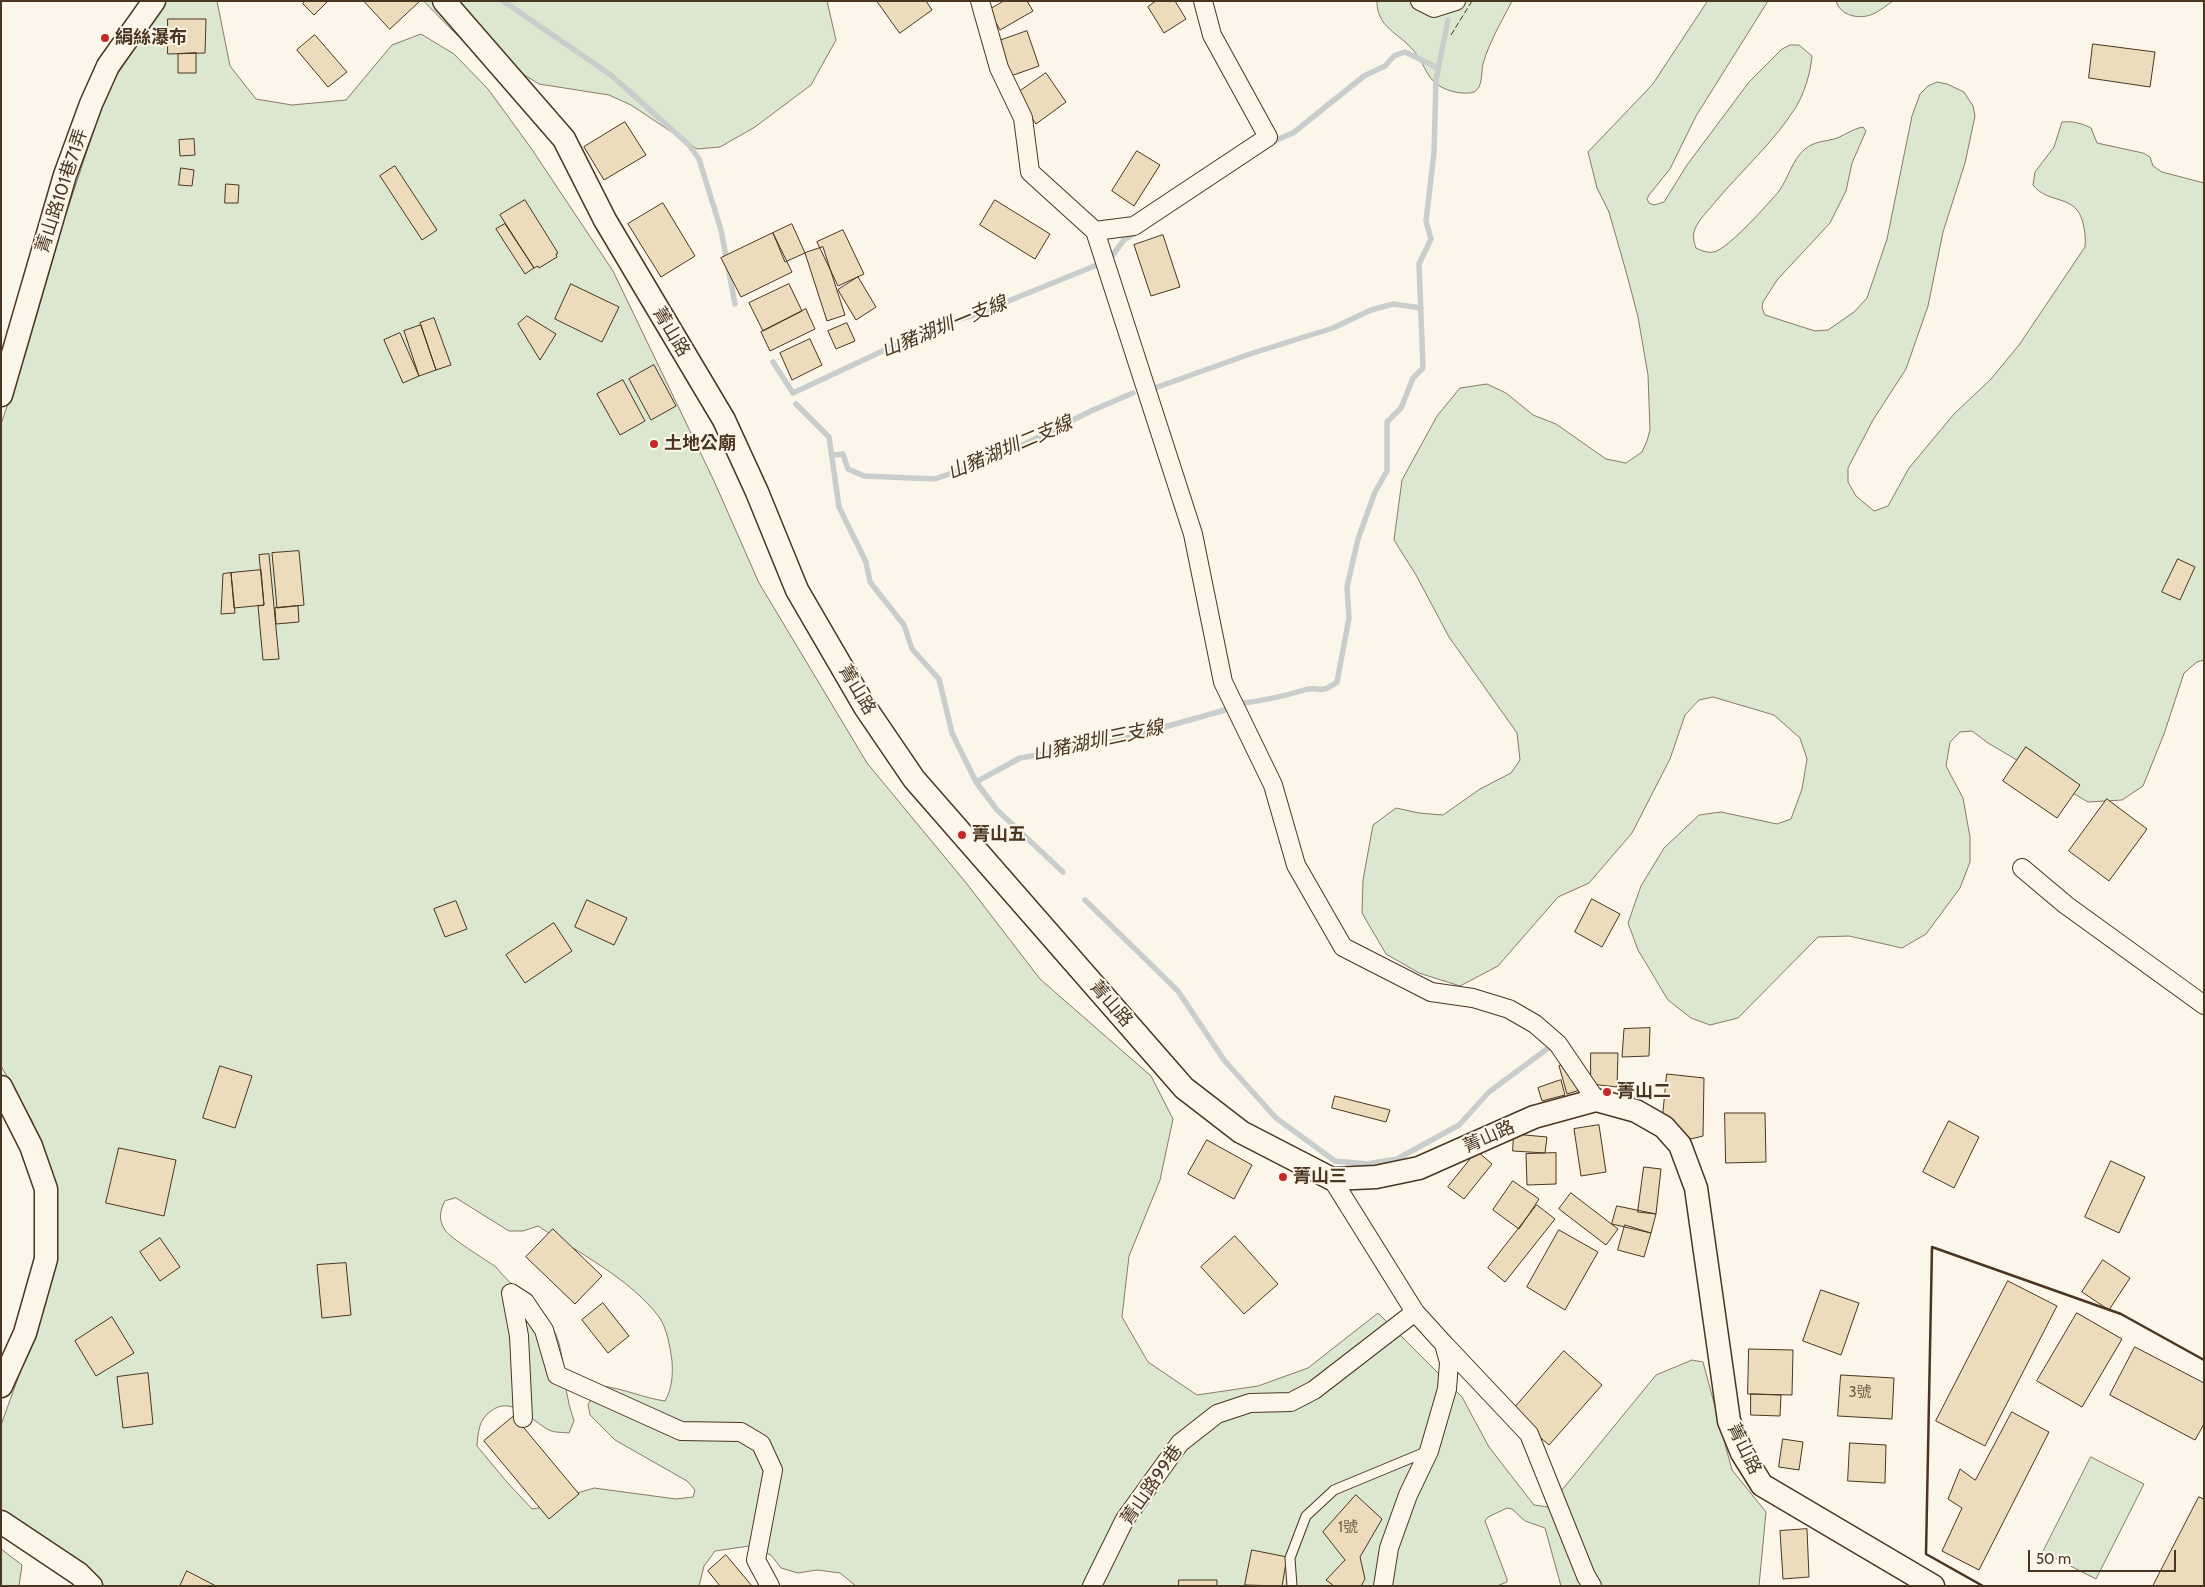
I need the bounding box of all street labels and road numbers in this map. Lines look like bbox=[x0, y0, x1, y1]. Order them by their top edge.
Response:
street label: 菁山路101巷71弄 bbox=[32, 126, 92, 256]
street label: 菁山路 bbox=[648, 303, 694, 361]
street label: 菁山路 bbox=[834, 661, 880, 719]
street label: 菁山路 bbox=[1085, 977, 1137, 1031]
street label: 菁山路 bbox=[1460, 1116, 1518, 1158]
street label: 菁山路 bbox=[1722, 1420, 1766, 1478]
street label: 菁山路99巷 bbox=[1117, 1441, 1187, 1529]

